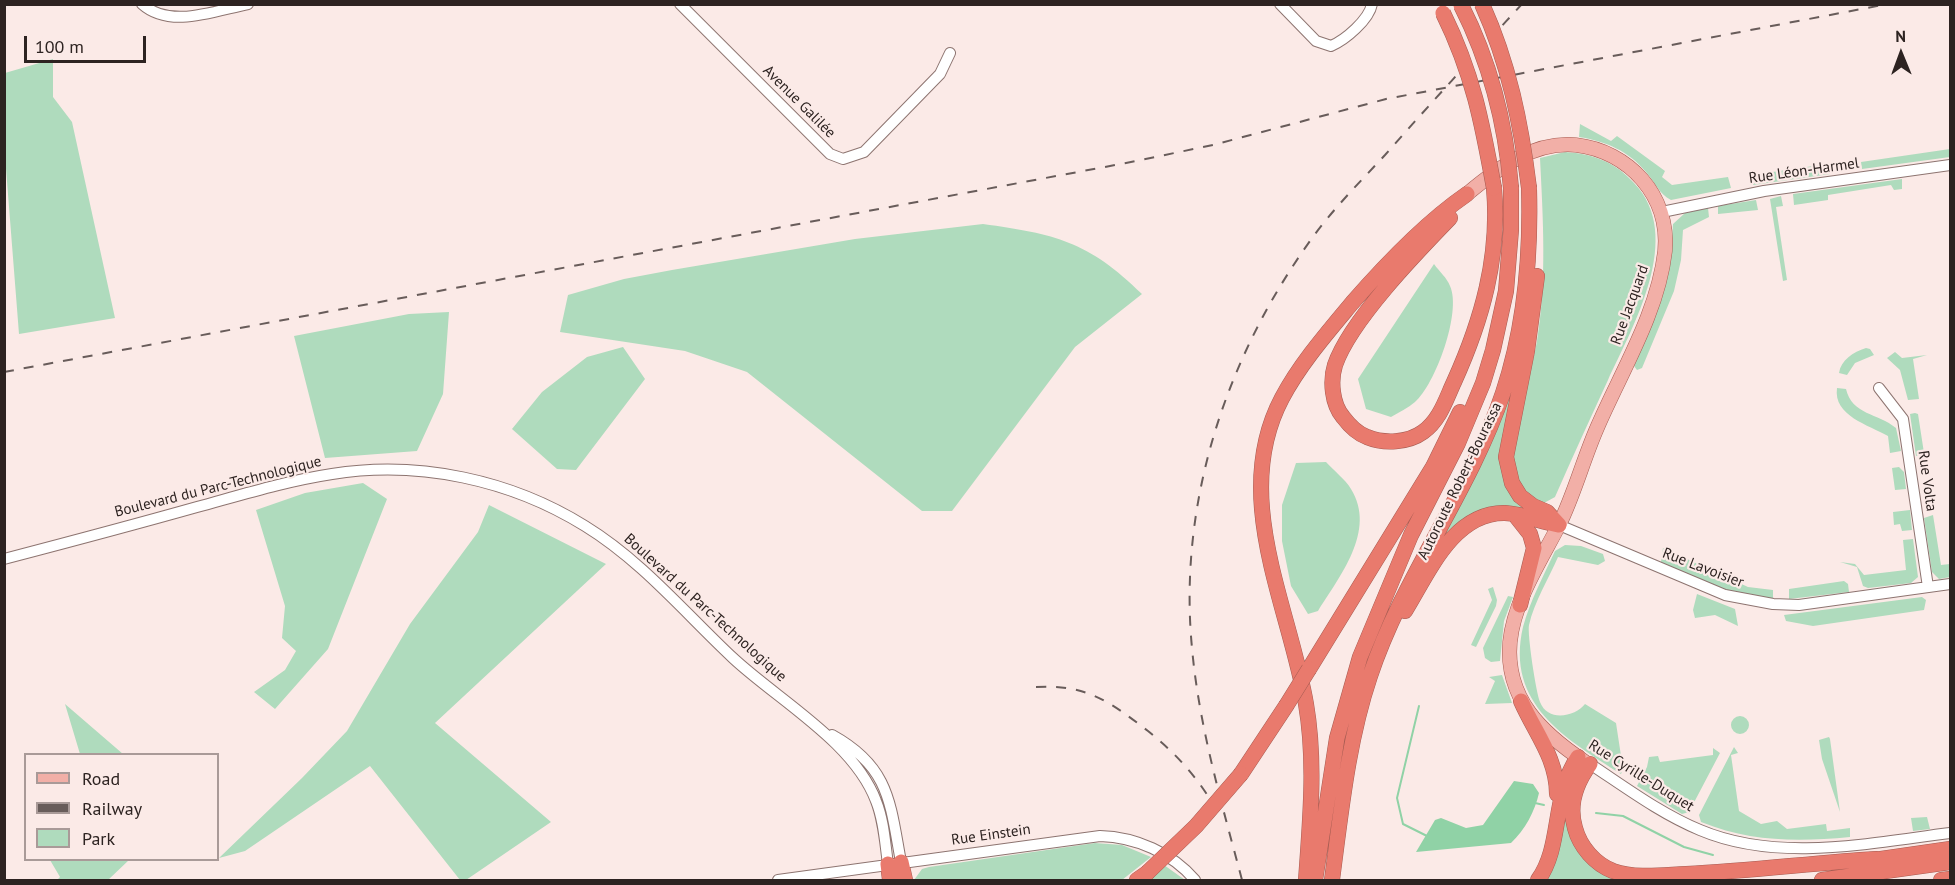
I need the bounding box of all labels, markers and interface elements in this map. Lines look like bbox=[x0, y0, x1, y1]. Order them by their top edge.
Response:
scale bar bbox=[27, 24, 148, 62]
north arrow bbox=[1871, 24, 1931, 84]
text: N bbox=[1895, 26, 1906, 46]
text: 100 m bbox=[35, 35, 84, 58]
street label: Avenue Galilée bbox=[759, 62, 839, 142]
street label: Rue Léon-Harmel bbox=[1748, 154, 1860, 188]
street label: Rue Jacquard bbox=[1607, 263, 1653, 347]
street label: Autoroute Robert-Bourassa bbox=[1414, 399, 1506, 563]
street label: Rue Volta bbox=[1914, 450, 1940, 512]
street label: Boulevard du Parc-Technologique bbox=[113, 453, 323, 521]
street label: Boulevard du Parc-Technologique bbox=[620, 530, 790, 686]
street label: Rue Lavoisier bbox=[1660, 544, 1746, 592]
street label: Rue Cyrille-Duquet bbox=[1585, 736, 1697, 816]
legend bbox=[24, 753, 219, 861]
text: Road bbox=[82, 767, 120, 790]
text: Railway bbox=[82, 797, 142, 820]
street label: Rue Einstein bbox=[950, 821, 1032, 849]
text: Park bbox=[82, 827, 115, 850]

